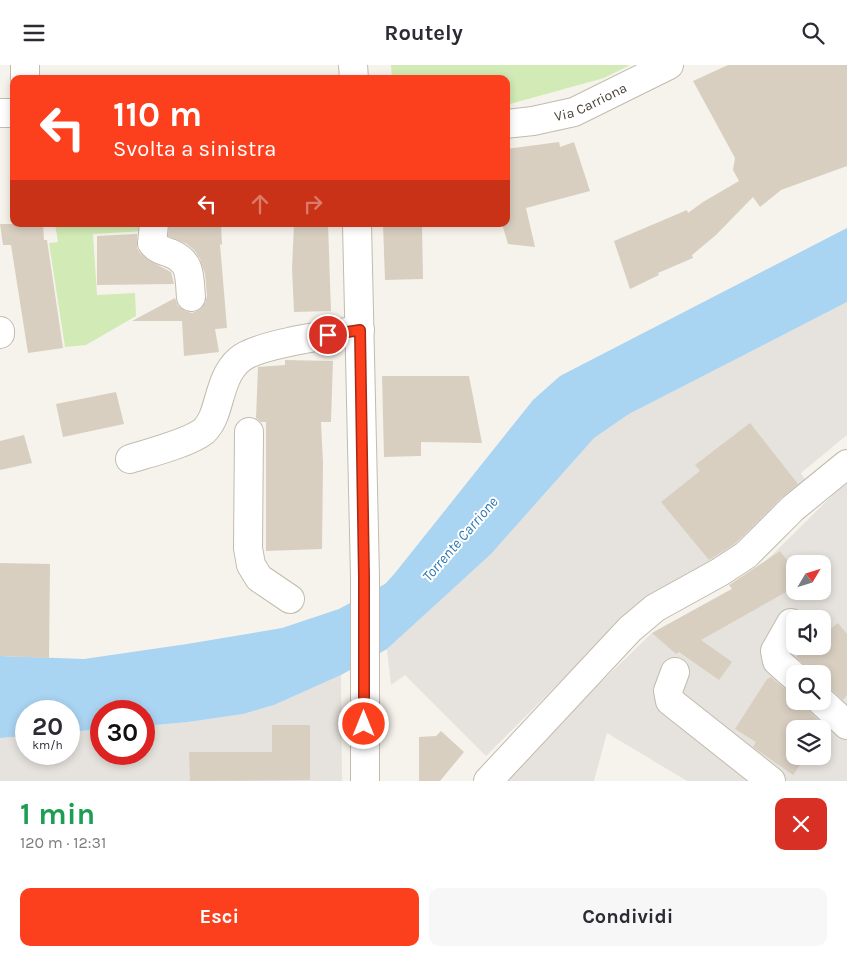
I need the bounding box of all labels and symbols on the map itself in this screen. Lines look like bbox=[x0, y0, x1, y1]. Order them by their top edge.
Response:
street label: Via Carriona bbox=[553, 79, 629, 125]
pin bbox=[307, 314, 349, 356]
water label: Torrente Carrione bbox=[418, 493, 502, 585]
north arrow bbox=[786, 555, 831, 600]
position arrow bbox=[337, 697, 389, 749]
speed limit sign: 30 bbox=[90, 700, 155, 765]

